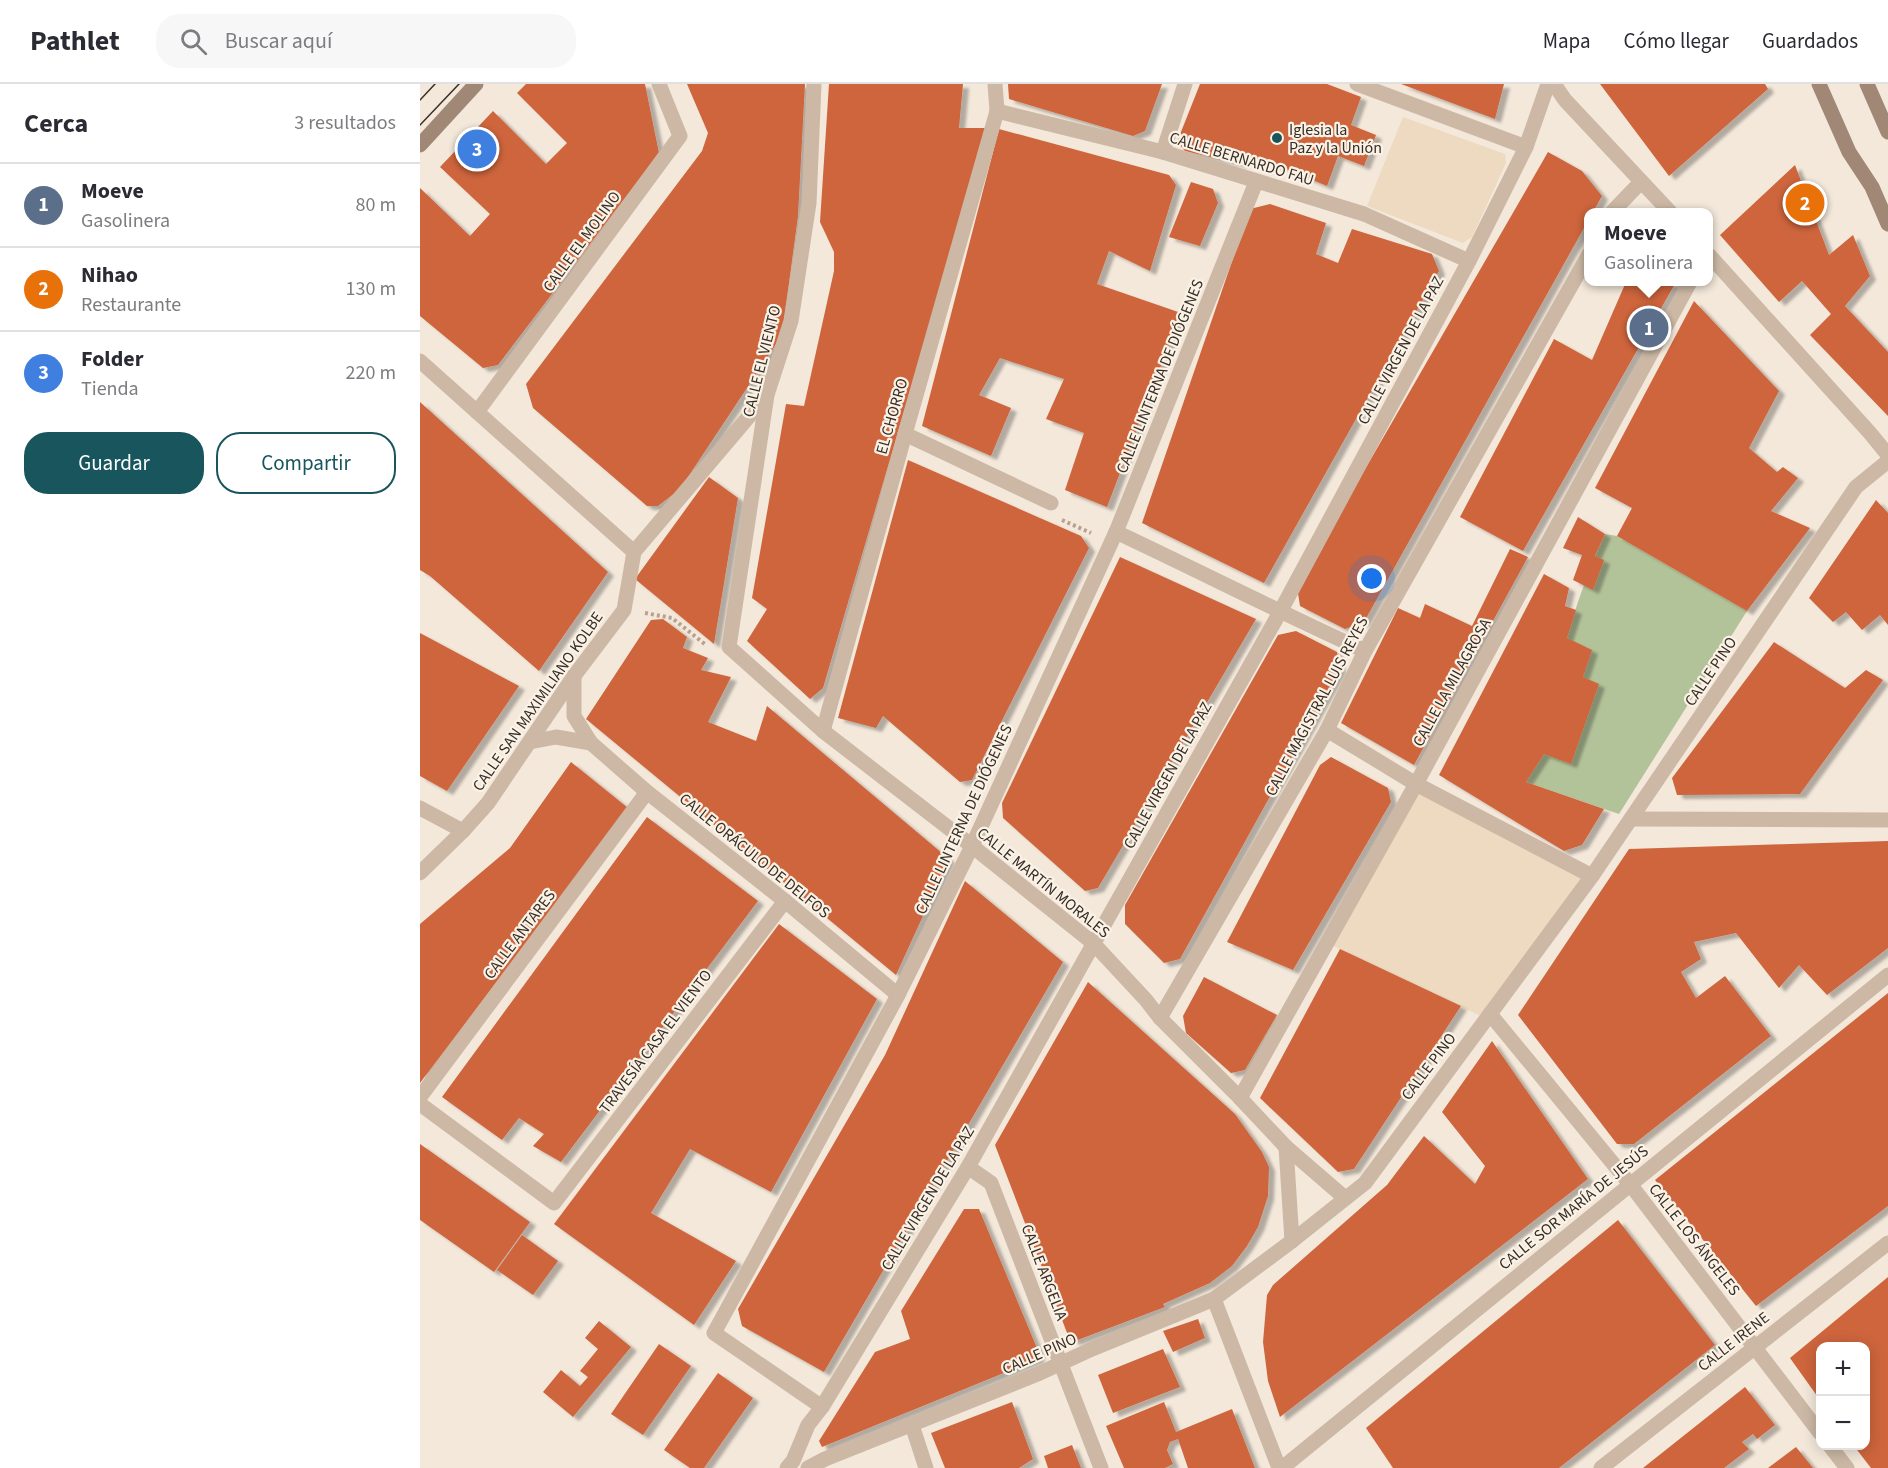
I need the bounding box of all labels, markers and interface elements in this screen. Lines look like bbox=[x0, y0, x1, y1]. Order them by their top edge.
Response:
search box bbox=[156, 14, 576, 68]
text: Pathlet bbox=[30, 21, 120, 61]
icon: search bbox=[177, 25, 210, 58]
text: Buscar aquí bbox=[225, 25, 332, 57]
text: Mapa bbox=[1543, 26, 1591, 56]
text: Cómo llegar bbox=[1624, 26, 1729, 56]
text: Guardados bbox=[1762, 26, 1858, 56]
text: Cerca bbox=[24, 105, 88, 142]
text: 3 resultados bbox=[294, 109, 396, 137]
place label: Iglesia la Paz y la Unión bbox=[1289, 119, 1382, 159]
pin: 3 bbox=[458, 126, 496, 172]
street label: CALLE BERNARDO FAU bbox=[1167, 127, 1317, 191]
marker: Iglesia la Paz y la Unión bbox=[1270, 131, 1284, 145]
text: Moeve bbox=[81, 175, 144, 207]
pin: 2 bbox=[1786, 180, 1824, 226]
street label: CALLE EL MOLINO bbox=[538, 187, 626, 296]
text: 1 bbox=[38, 191, 49, 219]
text: 80 m bbox=[356, 191, 396, 219]
text: Gasolinera bbox=[81, 207, 170, 235]
popup bbox=[1584, 208, 1713, 286]
text: Moeve bbox=[1604, 217, 1667, 249]
text: Gasolinera bbox=[1604, 249, 1693, 277]
text: Nihao bbox=[81, 259, 138, 291]
street label: CALLE VIRGEN DE LA PAZ bbox=[1352, 272, 1449, 429]
text: 2 bbox=[38, 275, 49, 303]
text: 130 m bbox=[346, 275, 396, 303]
street label: CALLE LINTERNA DE DIÓGENES bbox=[1111, 276, 1209, 477]
text: Restaurante bbox=[81, 291, 181, 319]
street label: CALLE EL VIENTO bbox=[737, 303, 786, 419]
pin: 1 bbox=[1630, 306, 1668, 350]
text: Folder bbox=[81, 343, 143, 375]
text: 3 bbox=[38, 359, 49, 387]
text: 220 m bbox=[346, 359, 396, 387]
text: Tienda bbox=[81, 375, 139, 403]
street label: EL CHORRO bbox=[871, 376, 913, 457]
button: Guardar bbox=[24, 432, 204, 494]
button: Compartir bbox=[216, 432, 396, 494]
your location bbox=[1357, 564, 1386, 593]
street label: CALLE SAN MAXIMILIANO KOLBE bbox=[467, 607, 608, 796]
street label: CALLE MAGISTRAL LUIS REYES bbox=[1260, 613, 1374, 800]
street label: CALLE LA MILAGROSA bbox=[1407, 614, 1496, 751]
street label: CALLE PINO bbox=[1680, 633, 1742, 711]
street label: CALLE VIRGEN DE LA PAZ bbox=[1118, 698, 1218, 853]
street label: CALLE LINTERNA DE DIÓGENES bbox=[910, 721, 1018, 918]
street label: CALLE ORÁCULO DE DELFOS bbox=[674, 788, 834, 924]
street label: CALLE MARTÍN MORALES bbox=[972, 822, 1115, 943]
street label: CALLE ANTARES bbox=[479, 885, 561, 984]
street label: TRAVESÍA CASA EL VIENTO bbox=[594, 965, 717, 1118]
street label: CALLE PINO bbox=[1396, 1028, 1461, 1105]
street label: CALLE VIRGEN DE LA PAZ bbox=[876, 1122, 980, 1275]
street label: CALLE SOR MARÍA DE JESÚS bbox=[1494, 1140, 1653, 1275]
street label: CALLE LOS ÁNGELES bbox=[1643, 1179, 1745, 1300]
street label: CALLE ARGELIA bbox=[1016, 1221, 1073, 1324]
street label: CALLE IRENE bbox=[1693, 1307, 1774, 1377]
street label: CALLE PINO bbox=[999, 1328, 1080, 1380]
map controls bbox=[1816, 1342, 1870, 1450]
button: + bbox=[1816, 1342, 1870, 1396]
button: − bbox=[1816, 1396, 1870, 1450]

